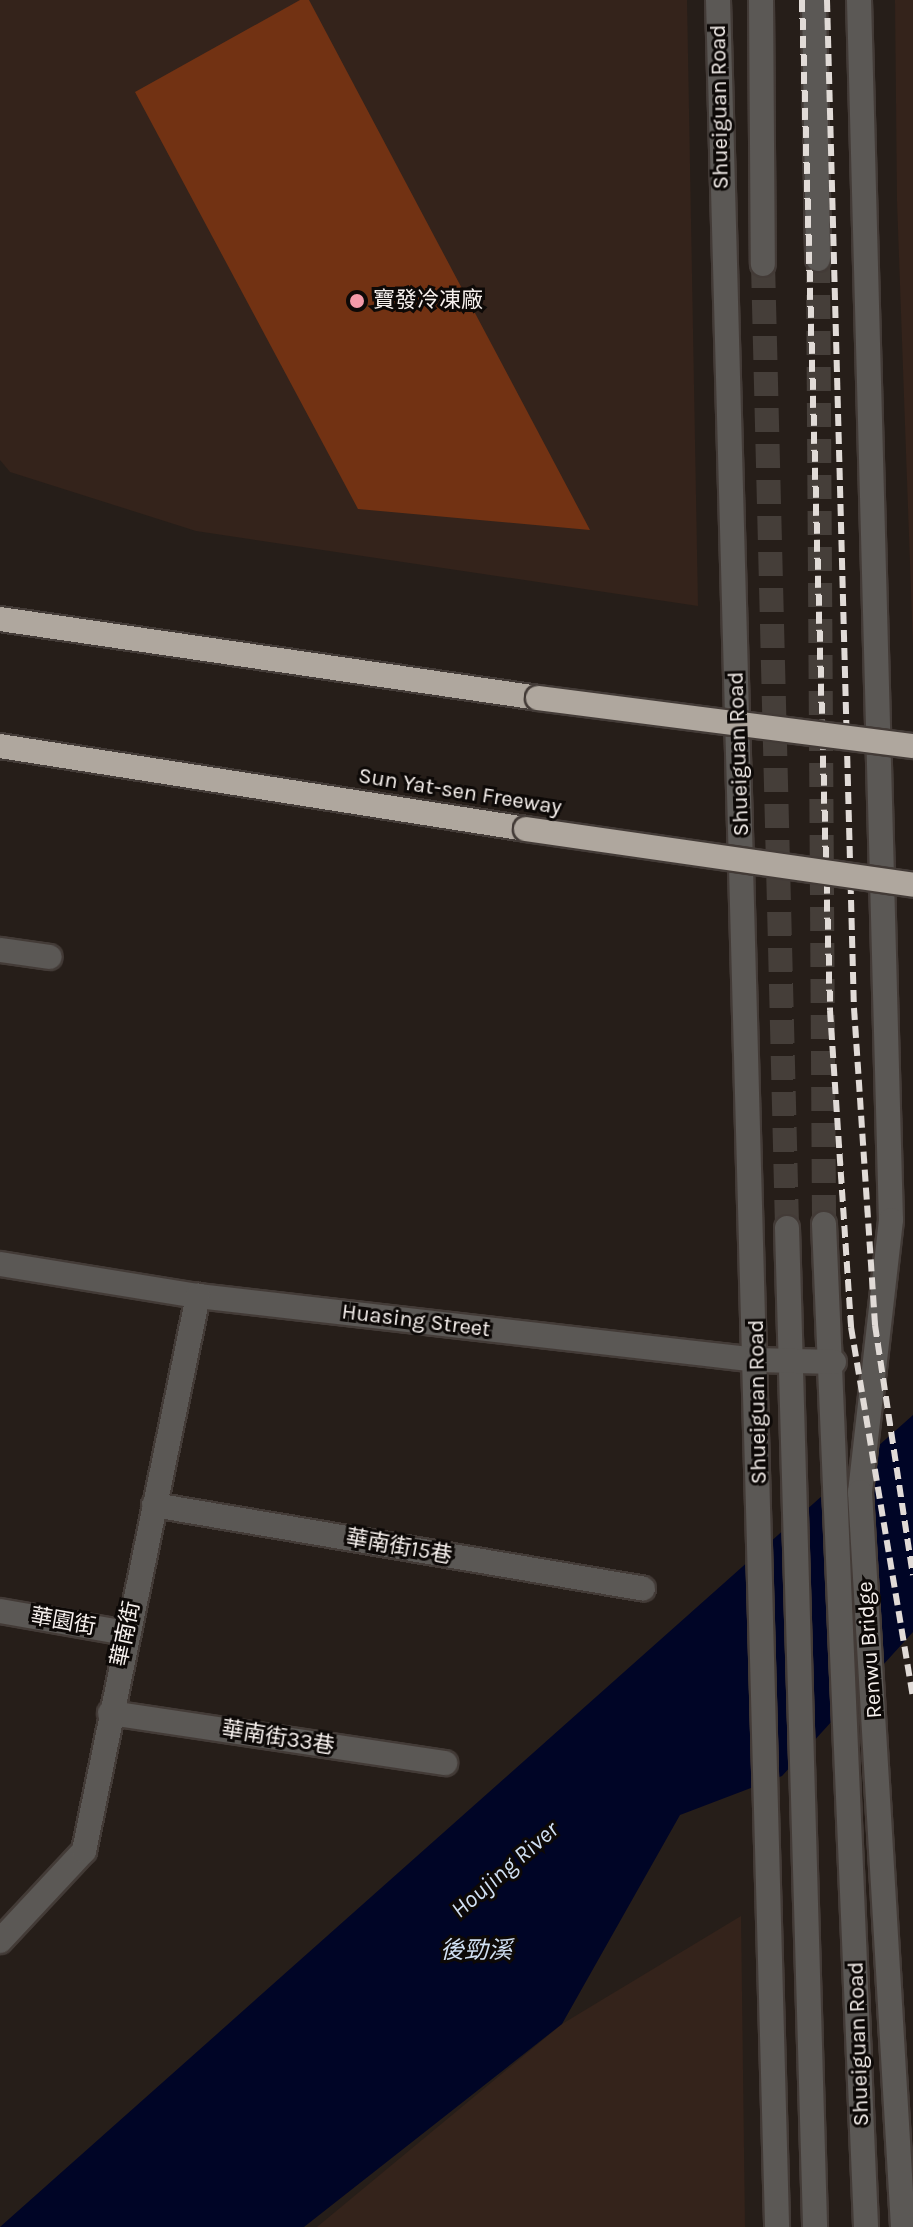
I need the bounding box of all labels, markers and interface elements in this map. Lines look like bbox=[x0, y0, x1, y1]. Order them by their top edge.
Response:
street label: Shueiguan Road bbox=[705, 24, 735, 190]
place label: 寶發冷凍廠 bbox=[373, 288, 483, 314]
marker: 寶發冷凍廠 bbox=[348, 292, 366, 310]
street label: Shueiguan Road bbox=[723, 671, 755, 837]
street label: Sun Yat-sen Freeway bbox=[356, 763, 564, 821]
street label: Huasing Street bbox=[340, 1299, 492, 1343]
street label: Shueiguan Road bbox=[743, 1319, 773, 1485]
street label: 華南街15巷 bbox=[344, 1525, 454, 1569]
street label: Renwu Bridge bbox=[852, 1581, 888, 1719]
street label: 華南街 bbox=[106, 1599, 146, 1669]
street label: 華園街 bbox=[28, 1603, 98, 1641]
street label: 華南街33巷 bbox=[220, 1716, 336, 1760]
water label: Houjing River bbox=[445, 1816, 565, 1924]
water label: 後勁溪 bbox=[440, 1937, 512, 1965]
street label: Shueiguan Road bbox=[843, 1961, 875, 2127]

